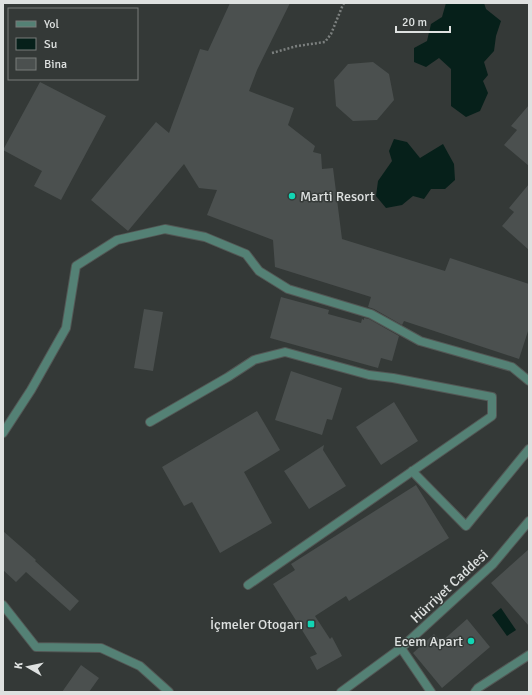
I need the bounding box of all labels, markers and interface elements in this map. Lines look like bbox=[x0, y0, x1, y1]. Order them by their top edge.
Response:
legend bbox=[8, 8, 138, 80]
scale bar bbox=[396, 8, 450, 34]
text: 20 m bbox=[402, 15, 427, 30]
text: Yol bbox=[44, 17, 60, 32]
text: Su bbox=[44, 37, 57, 52]
text: Bina bbox=[44, 57, 67, 72]
place label: Marti Resort bbox=[300, 188, 375, 205]
marker: Marti Resort bbox=[287, 191, 297, 201]
street label: Hürriyet Caddesi bbox=[407, 546, 492, 627]
place label: İçmeler Otogarı bbox=[210, 616, 303, 633]
marker: İçmeler Otogarı bbox=[306, 619, 316, 629]
place label: Ecem Apart bbox=[394, 633, 463, 650]
marker: Ecem Apart bbox=[466, 636, 476, 646]
north arrow bbox=[8, 647, 48, 687]
text: K bbox=[12, 661, 26, 670]

